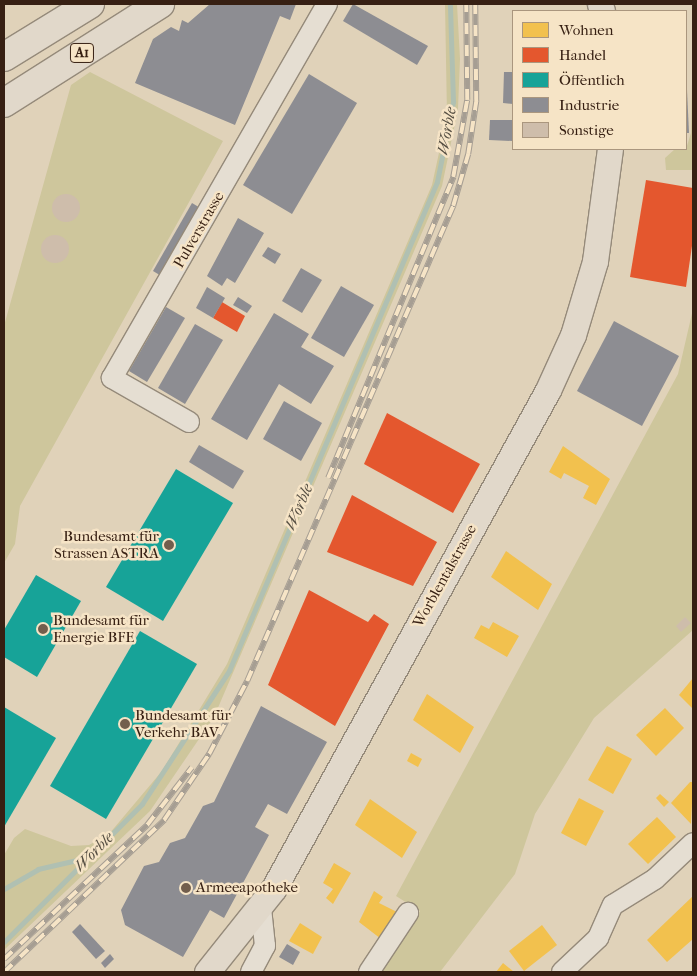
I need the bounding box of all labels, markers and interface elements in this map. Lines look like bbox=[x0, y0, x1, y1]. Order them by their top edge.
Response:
legend bbox=[512, 10, 687, 150]
text: Wohnen bbox=[559, 21, 613, 39]
road number: A1 bbox=[70, 42, 94, 64]
text: Handel bbox=[559, 46, 606, 64]
text: Öffentlich bbox=[559, 71, 625, 89]
text: Industrie bbox=[559, 96, 619, 114]
water label: Worble bbox=[433, 106, 461, 156]
text: Sonstige bbox=[559, 121, 614, 139]
street label: Pulverstrasse bbox=[170, 189, 228, 271]
water label: Worble bbox=[281, 481, 317, 533]
street label: Worblentalstrasse bbox=[409, 522, 481, 630]
place label: Bundesamt für Strassen ASTRA bbox=[54, 527, 159, 562]
marker: Bundesamt für Strassen ASTRA bbox=[163, 539, 175, 551]
place label: Bundesamt für Energie BFE bbox=[53, 611, 149, 646]
marker: Bundesamt für Energie BFE bbox=[37, 623, 49, 635]
place label: Bundesamt für Verkehr BAV bbox=[135, 706, 231, 741]
marker: Bundesamt für Verkehr BAV bbox=[119, 718, 131, 730]
water label: Worble bbox=[70, 828, 118, 876]
place label: Armeeapotheke bbox=[196, 879, 298, 897]
marker: Armeeapotheke bbox=[180, 882, 192, 894]

